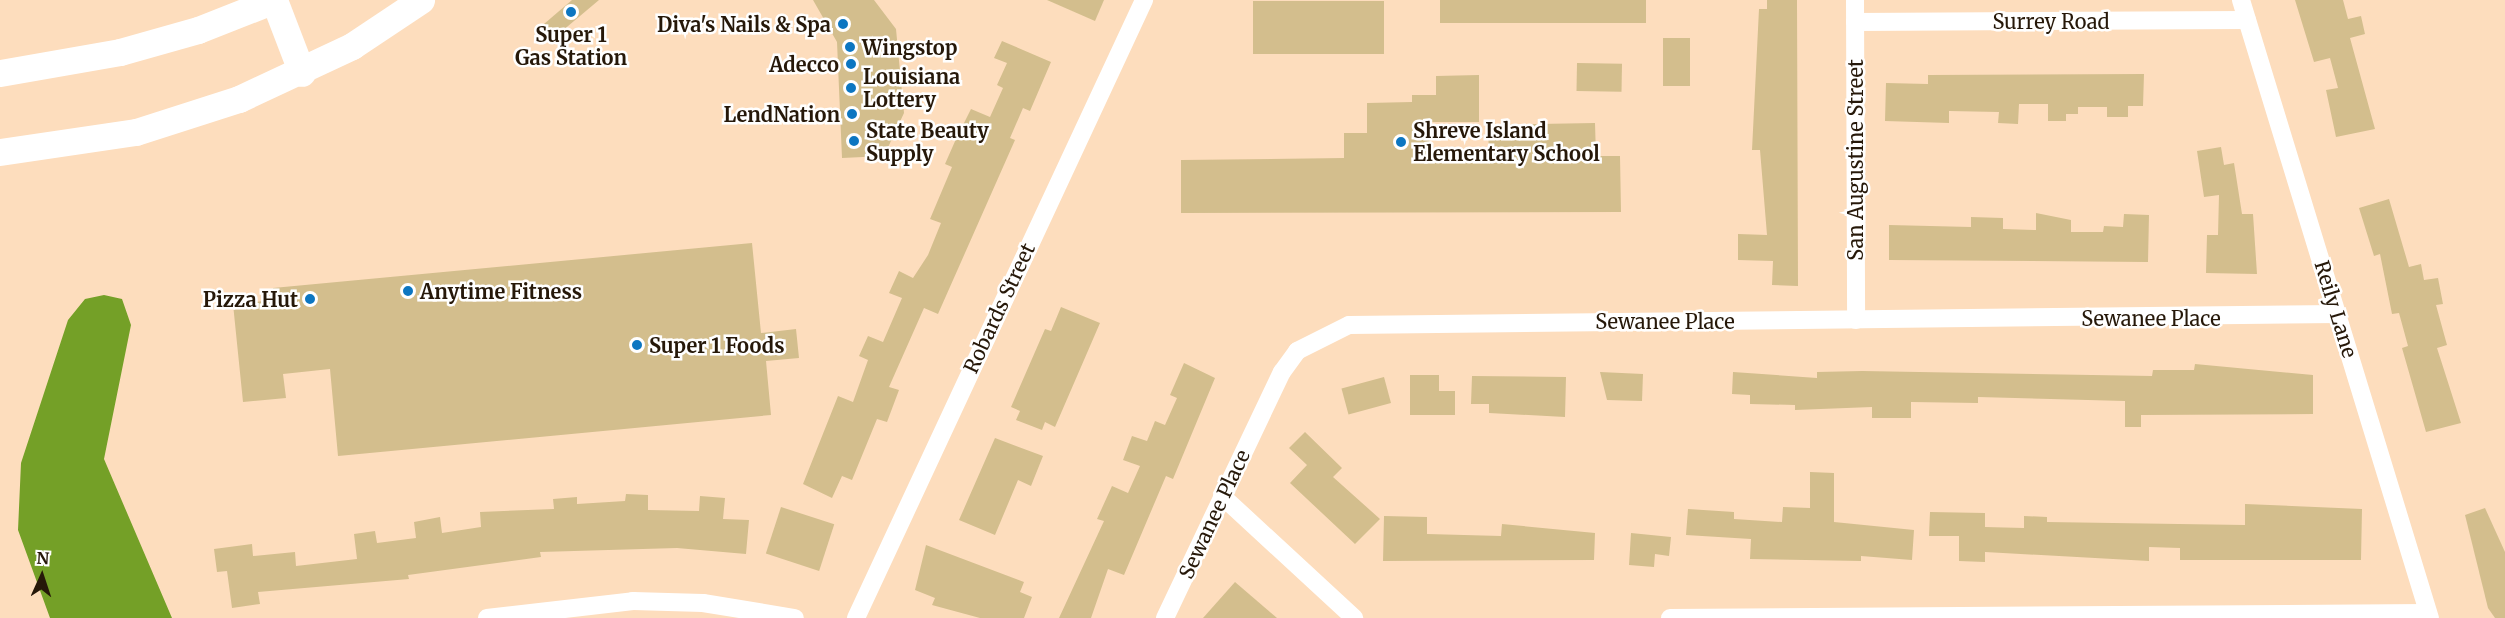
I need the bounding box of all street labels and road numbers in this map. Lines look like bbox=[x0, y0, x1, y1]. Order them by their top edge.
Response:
street label: Surrey Road bbox=[1992, 9, 2110, 33]
street label: San Augustine Street bbox=[1843, 59, 1867, 261]
street label: Robards Street bbox=[958, 239, 1040, 377]
street label: Reily Lane bbox=[2310, 258, 2362, 360]
street label: Sewanee Place bbox=[2081, 306, 2221, 330]
street label: Sewanee Place bbox=[1595, 309, 1735, 333]
street label: Sewanee Place bbox=[1174, 446, 1254, 582]

